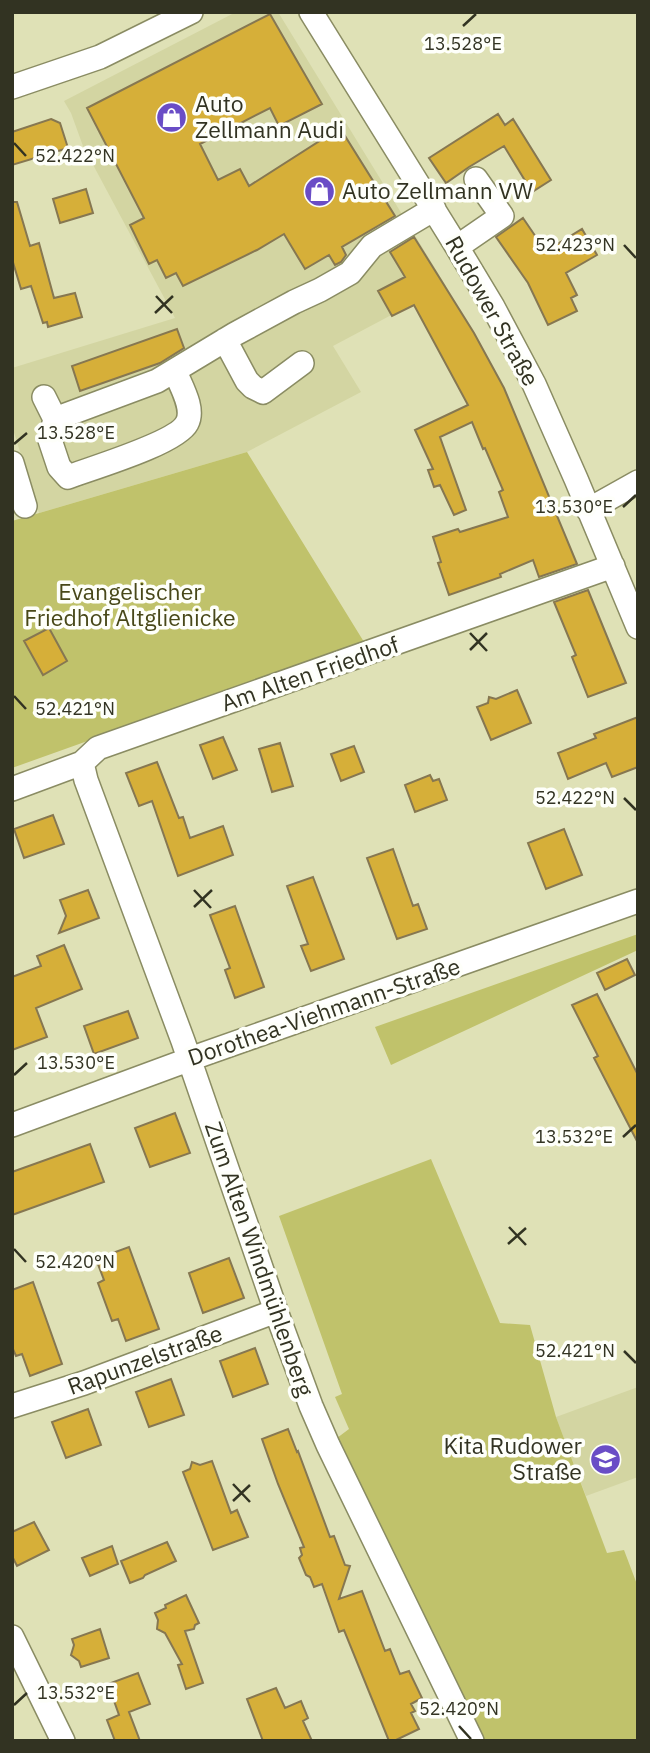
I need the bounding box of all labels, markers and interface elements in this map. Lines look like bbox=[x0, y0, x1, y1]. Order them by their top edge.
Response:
text: 13.528°E bbox=[424, 32, 502, 55]
place label: Auto Zellmann Audi bbox=[195, 88, 344, 144]
shop icon: Auto Zellmann Audi bbox=[155, 100, 189, 134]
text: 52.422°N bbox=[35, 144, 115, 167]
shop icon: Auto Zellmann VW bbox=[302, 174, 336, 208]
place label: Auto Zellmann VW bbox=[342, 175, 533, 205]
street label: Rudower Straße bbox=[439, 230, 547, 391]
text: 52.423°N bbox=[535, 233, 615, 256]
text: 13.528°E bbox=[37, 421, 115, 444]
text: 13.530°E bbox=[535, 495, 613, 518]
park label: Evangelischer Friedhof Altglienicke bbox=[24, 576, 236, 632]
street label: Am Alten Friedhof bbox=[217, 629, 403, 718]
text: 52.421°N bbox=[35, 697, 115, 720]
text: 52.422°N bbox=[535, 786, 615, 809]
street label: Dorothea-Viehmann-Straße bbox=[184, 950, 464, 1072]
text: 13.530°E bbox=[37, 1051, 115, 1074]
street label: Zum Alten Windmühlenberg bbox=[199, 1117, 321, 1400]
text: 13.532°E bbox=[535, 1125, 613, 1148]
text: 52.420°N bbox=[35, 1250, 115, 1273]
street label: Rapunzelstraße bbox=[63, 1317, 226, 1401]
text: 52.421°N bbox=[535, 1339, 615, 1362]
place label: Kita Rudower Straße bbox=[443, 1430, 583, 1486]
school or university icon: Kita Rudower Straße bbox=[588, 1442, 622, 1476]
text: 13.532°E bbox=[37, 1681, 115, 1704]
text: 52.420°N bbox=[419, 1697, 499, 1720]

